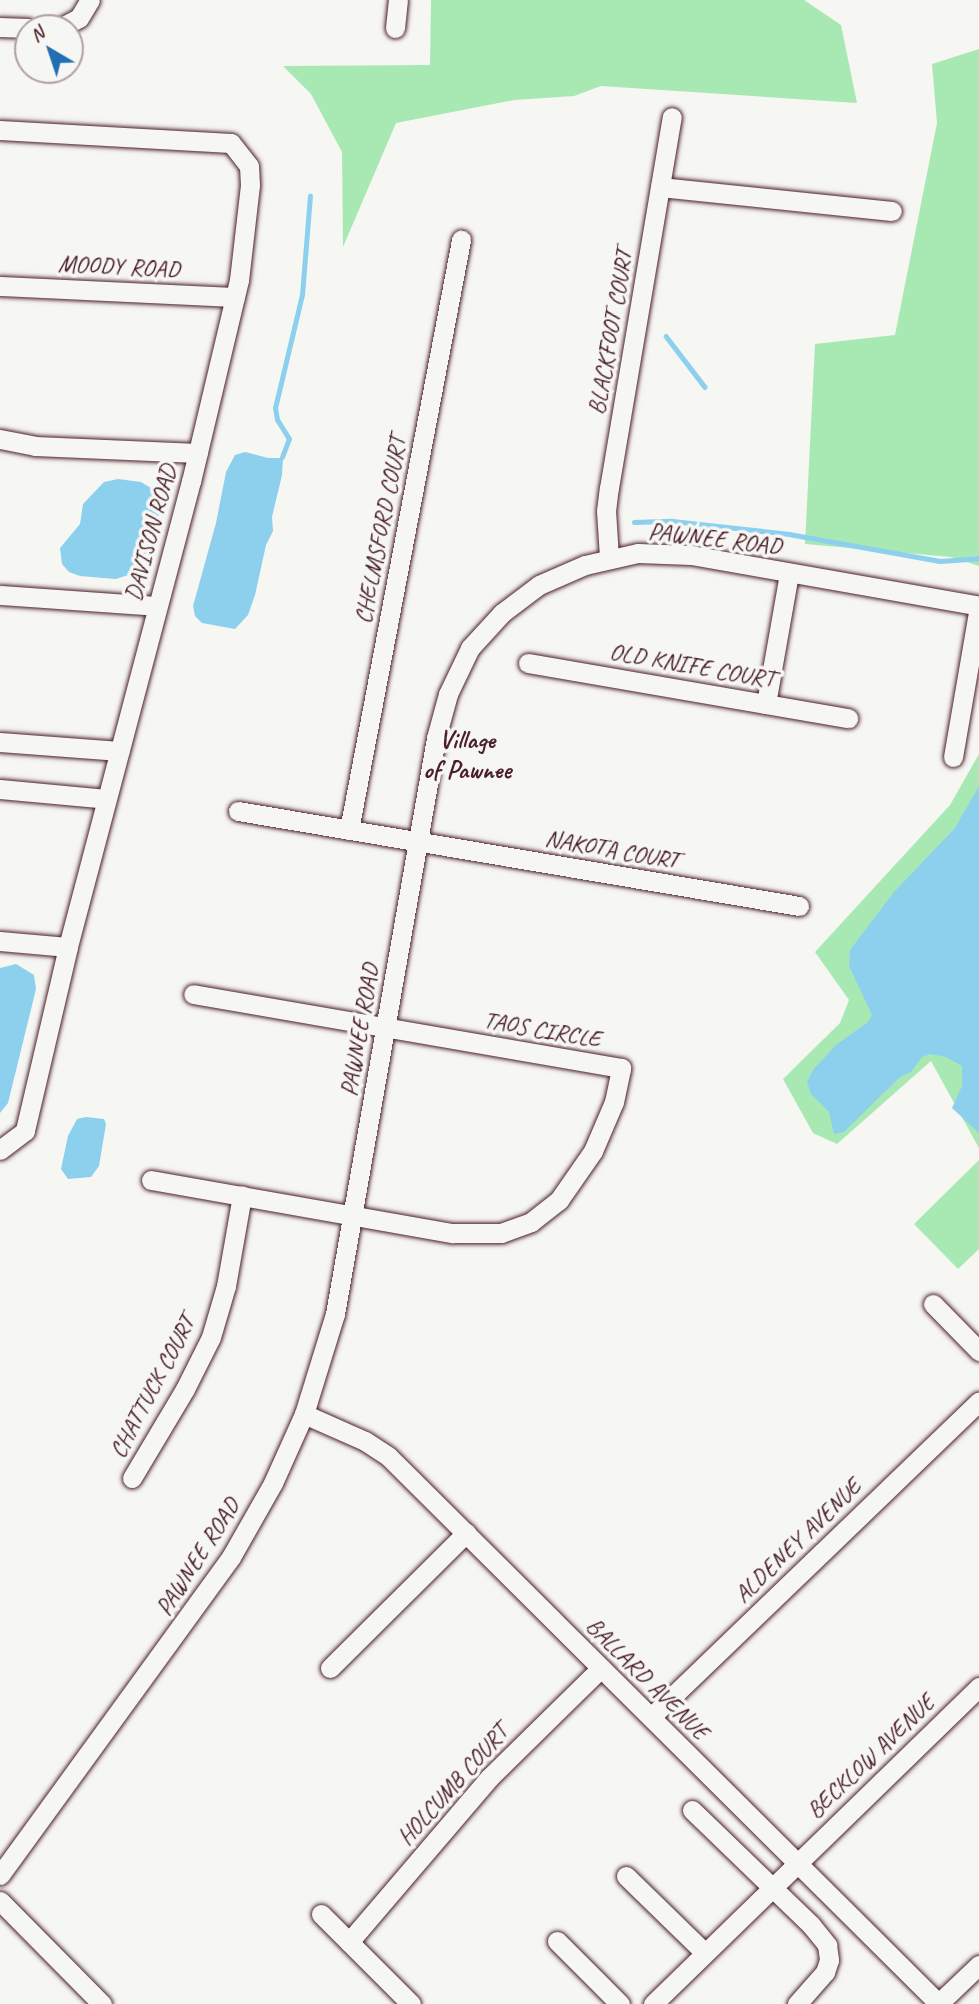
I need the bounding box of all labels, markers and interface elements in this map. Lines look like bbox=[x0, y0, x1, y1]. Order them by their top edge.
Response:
north arrow bbox=[14, 14, 84, 84]
text: N bbox=[25, 21, 49, 47]
street label: BLACKFOOT COURT bbox=[582, 247, 640, 417]
street label: MOODY ROAD bbox=[57, 249, 181, 285]
street label: CHELMSFORD COURT bbox=[349, 435, 413, 625]
street label: DAVISON ROAD bbox=[119, 462, 183, 604]
street label: PAWNEE ROAD bbox=[647, 517, 783, 561]
street label: OLD KNIFE COURT bbox=[609, 638, 775, 694]
district label: Village of Pawnee bbox=[423, 724, 511, 786]
street label: NAKOTA COURT bbox=[543, 824, 681, 876]
street label: PAWNEE ROAD bbox=[334, 962, 386, 1098]
street label: TAOS CIRCLE bbox=[482, 1006, 602, 1054]
street label: CHATTUCK COURT bbox=[103, 1311, 203, 1463]
street label: ALDENEY AVENUE bbox=[728, 1473, 868, 1609]
street label: PAWNEE ROAD bbox=[149, 1493, 247, 1621]
street label: BALLARD AVENUE bbox=[580, 1612, 714, 1746]
street label: BECKLOW AVENUE bbox=[801, 1689, 941, 1825]
street label: HOLCUMB COURT bbox=[392, 1719, 514, 1851]

